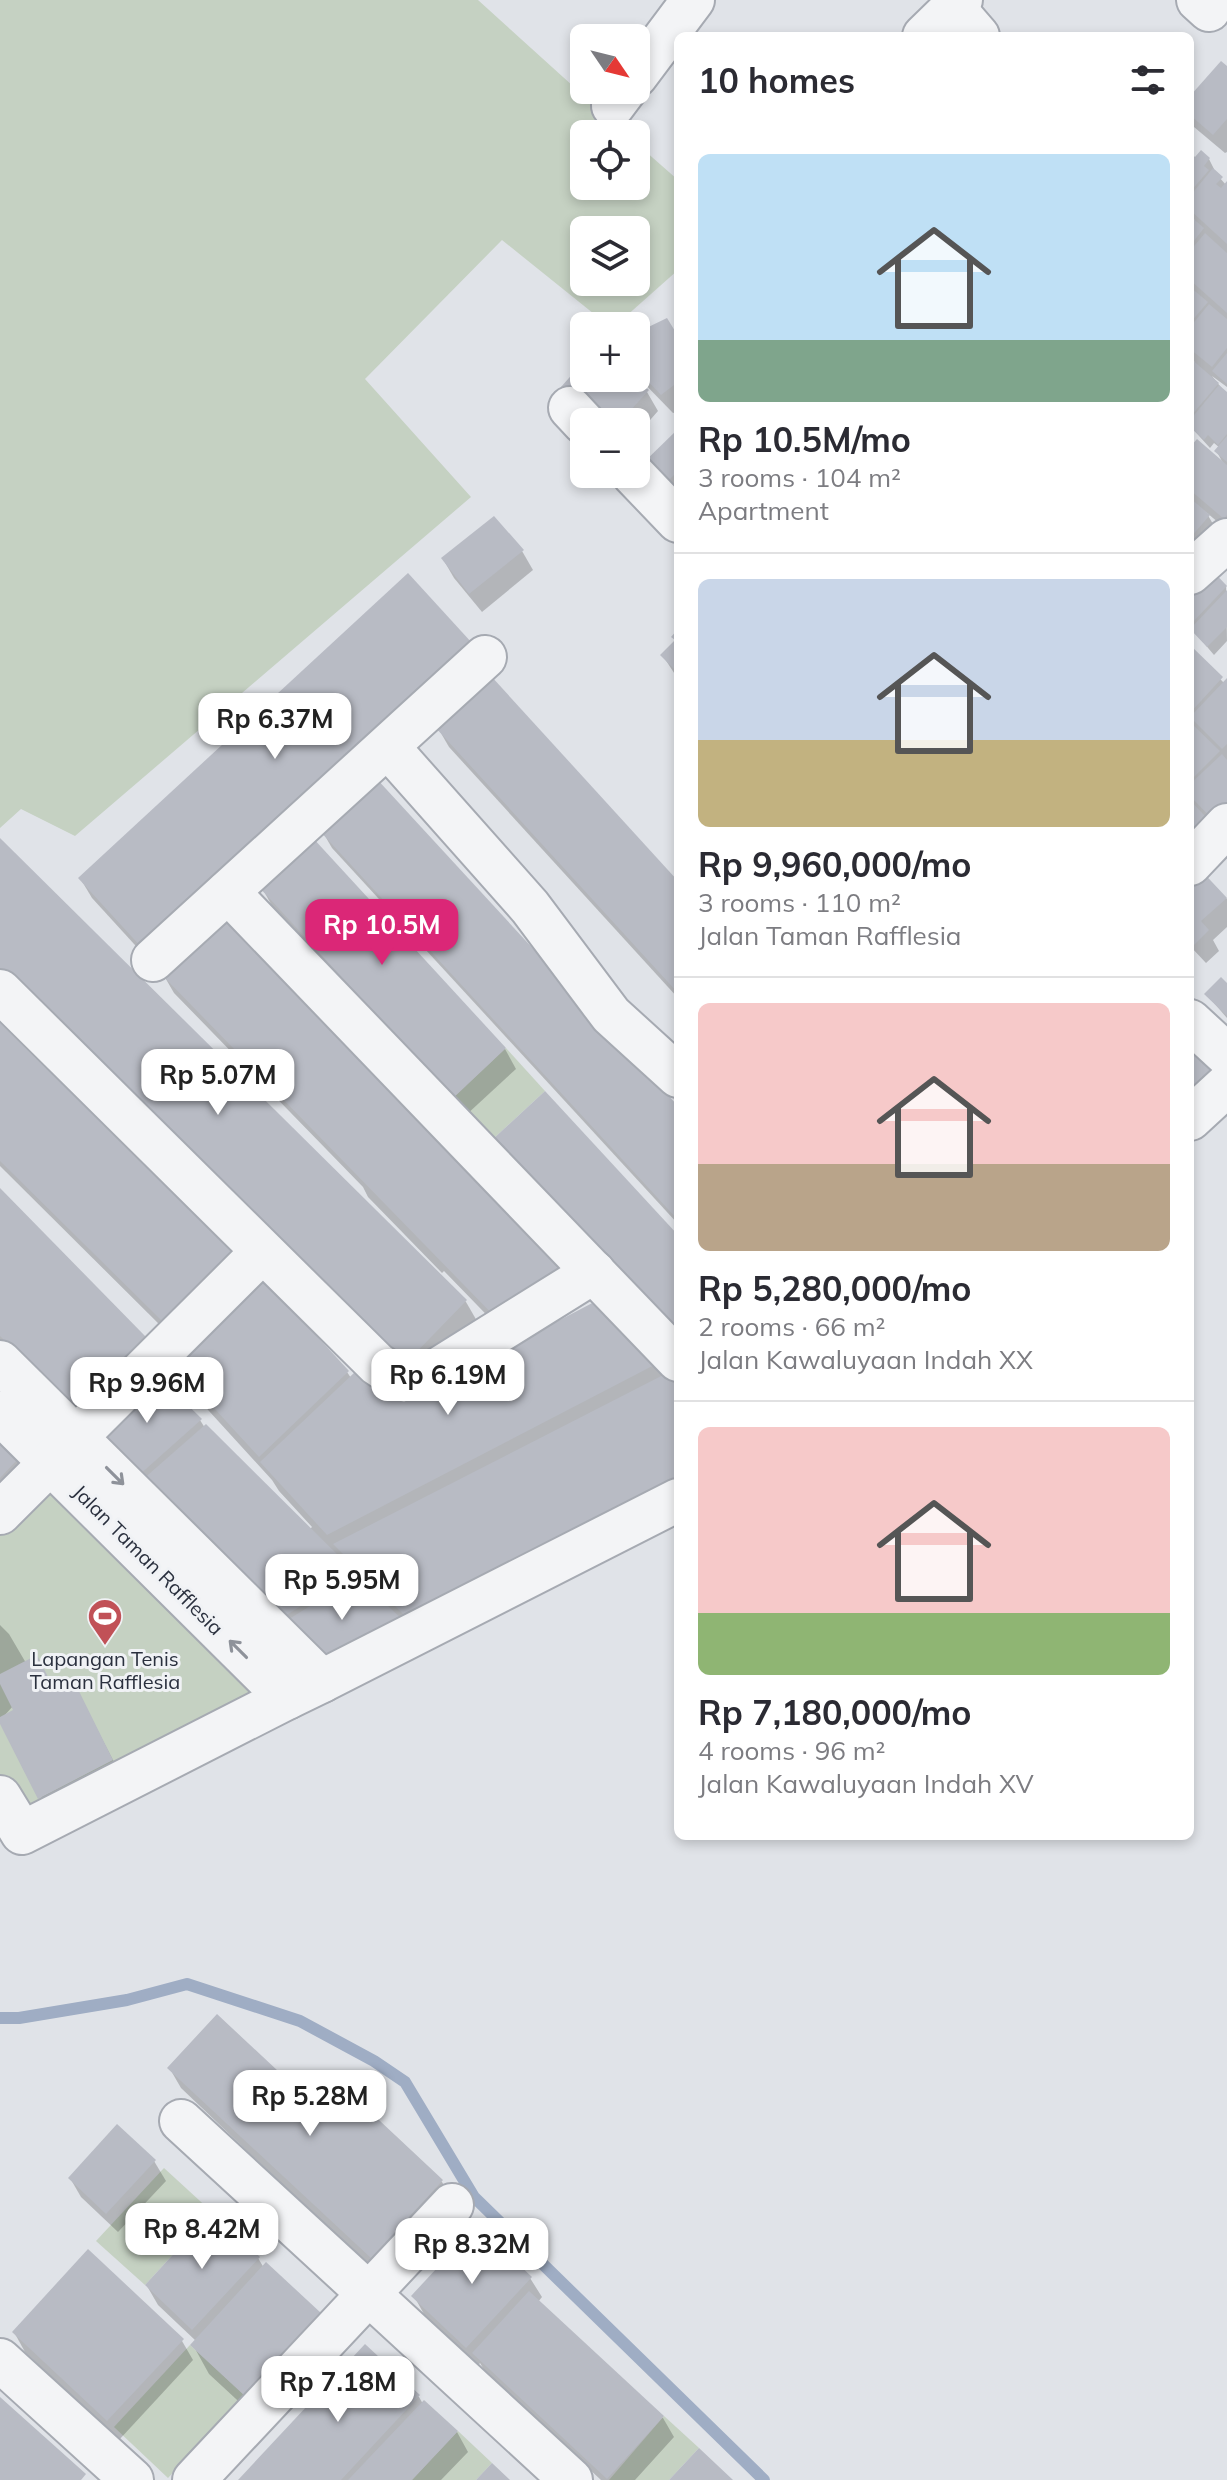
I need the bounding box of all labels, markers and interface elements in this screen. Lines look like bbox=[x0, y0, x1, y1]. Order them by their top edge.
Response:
north arrow bbox=[570, 24, 650, 104]
map controls bbox=[570, 24, 650, 488]
icon: filters bbox=[1126, 58, 1170, 102]
text: 10 homes bbox=[698, 59, 855, 102]
button: locate bbox=[570, 120, 650, 200]
icon: home bbox=[862, 206, 1006, 350]
button: layers bbox=[570, 216, 650, 296]
button: + bbox=[570, 312, 650, 392]
button: − bbox=[570, 408, 650, 488]
text: Rp 10.5M/mo bbox=[698, 418, 911, 461]
text: 3 rooms · 104 m² bbox=[698, 461, 901, 494]
text: Apartment bbox=[698, 494, 829, 527]
icon: home bbox=[862, 631, 1006, 775]
pin: Rp 6.37M bbox=[192, 693, 358, 761]
text: Rp 6.37M bbox=[216, 702, 334, 735]
text: Rp 9,960,000/mo bbox=[698, 843, 971, 886]
text: 3 rooms · 110 m² bbox=[698, 886, 901, 919]
pin: Rp 10.5M bbox=[299, 899, 465, 967]
text: Rp 10.5M bbox=[323, 908, 441, 941]
text: Jalan Taman Rafflesia bbox=[698, 919, 961, 952]
pin: Rp 5.07M bbox=[135, 1049, 301, 1117]
icon: home bbox=[862, 1055, 1006, 1199]
text: Rp 5.07M bbox=[159, 1058, 277, 1091]
text: Rp 5,280,000/mo bbox=[698, 1267, 971, 1310]
text: 2 rooms · 66 m² bbox=[698, 1310, 885, 1343]
text: Jalan Kawaluyaan Indah XX bbox=[698, 1343, 1033, 1376]
pin: Rp 6.19M bbox=[365, 1349, 531, 1417]
pin: Rp 9.96M bbox=[64, 1357, 230, 1425]
text: Rp 6.19M bbox=[389, 1358, 507, 1391]
text: Rp 9.96M bbox=[88, 1366, 206, 1399]
one-way arrow bbox=[105, 1466, 124, 1485]
street label: Jalan Taman Rafflesia bbox=[68, 1479, 229, 1640]
icon: home bbox=[862, 1479, 1006, 1623]
pin: Rp 5.95M bbox=[259, 1554, 425, 1622]
text: Rp 5.95M bbox=[283, 1563, 401, 1596]
sports icon: Lapangan Tenis Taman Rafflesia bbox=[86, 1597, 124, 1647]
one-way arrow bbox=[229, 1640, 248, 1659]
place label: Lapangan Tenis Taman Rafflesia bbox=[30, 1646, 180, 1694]
text: Rp 7,180,000/mo bbox=[698, 1691, 971, 1734]
text: 4 rooms · 96 m² bbox=[698, 1734, 885, 1767]
text: Jalan Kawaluyaan Indah XV bbox=[698, 1767, 1034, 1800]
pin: Rp 5.28M bbox=[227, 2070, 393, 2138]
text: Rp 5.28M bbox=[251, 2079, 369, 2112]
pin: Rp 8.42M bbox=[119, 2203, 285, 2271]
text: Rp 8.42M bbox=[143, 2212, 261, 2245]
pin: Rp 8.32M bbox=[389, 2218, 555, 2286]
text: Rp 8.32M bbox=[413, 2227, 531, 2260]
pin: Rp 7.18M bbox=[255, 2356, 421, 2424]
text: Rp 7.18M bbox=[279, 2365, 397, 2398]

